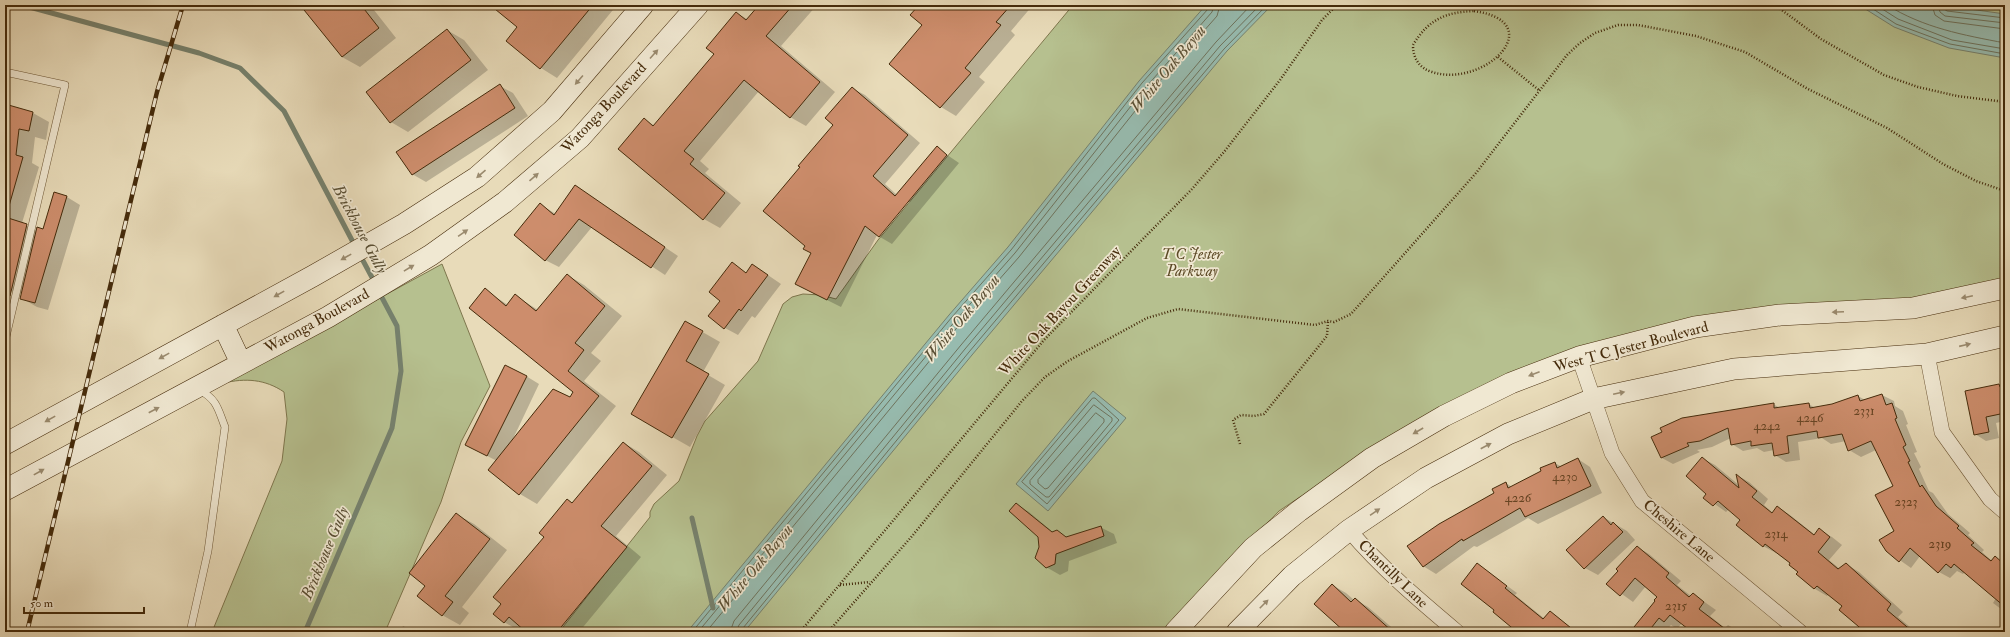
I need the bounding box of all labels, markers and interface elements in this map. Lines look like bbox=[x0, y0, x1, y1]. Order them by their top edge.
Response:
water label: White Oak Bayou bbox=[1126, 21, 1211, 117]
one-way arrow bbox=[650, 49, 659, 59]
street label: Watonga Boulevard bbox=[557, 58, 651, 158]
one-way arrow bbox=[574, 74, 583, 85]
one-way arrow bbox=[475, 169, 486, 178]
one-way arrow bbox=[530, 173, 539, 182]
water label: Brickhouse Gully bbox=[328, 180, 392, 278]
one-way arrow bbox=[457, 229, 468, 237]
street label: White Oak Bayou Greenway bbox=[994, 242, 1125, 381]
park label: T C Jester Parkway bbox=[1162, 245, 1224, 281]
one-way arrow bbox=[340, 253, 352, 260]
one-way arrow bbox=[404, 264, 414, 272]
water label: White Oak Bayou bbox=[920, 270, 1005, 366]
street label: Watonga Boulevard bbox=[260, 284, 373, 358]
one-way arrow bbox=[273, 291, 284, 298]
one-way arrow bbox=[1961, 294, 1973, 300]
one-way arrow bbox=[1831, 309, 1844, 315]
street label: West T C Jester Boulevard bbox=[1551, 317, 1711, 378]
one-way arrow bbox=[1959, 342, 1971, 348]
one-way arrow bbox=[158, 353, 170, 360]
one-way arrow bbox=[1528, 372, 1540, 378]
one-way arrow bbox=[1613, 390, 1626, 396]
house number: 2331 bbox=[1853, 403, 1875, 419]
one-way arrow bbox=[148, 406, 159, 413]
house number: 4246 bbox=[1796, 410, 1825, 426]
one-way arrow bbox=[44, 415, 56, 422]
house number: 4242 bbox=[1753, 418, 1781, 434]
one-way arrow bbox=[1412, 428, 1424, 435]
one-way arrow bbox=[1480, 443, 1492, 449]
one-way arrow bbox=[33, 468, 45, 475]
house number: 4230 bbox=[1552, 469, 1578, 485]
house number: 4226 bbox=[1505, 490, 1533, 506]
house number: 2323 bbox=[1894, 494, 1918, 510]
street label: Cheshire Lane bbox=[1639, 495, 1719, 567]
water label: Brickhouse Gully bbox=[296, 503, 354, 603]
one-way arrow bbox=[1369, 509, 1380, 516]
water label: White Oak Bayou bbox=[713, 520, 798, 616]
house number: 2314 bbox=[1764, 526, 1789, 542]
street label: Chantilly Lane bbox=[1354, 536, 1432, 612]
house number: 2319 bbox=[1929, 536, 1951, 552]
scale bar bbox=[24, 589, 144, 615]
text: 50 m bbox=[30, 596, 54, 611]
house number: 2315 bbox=[1665, 598, 1687, 614]
one-way arrow bbox=[1259, 599, 1269, 609]

